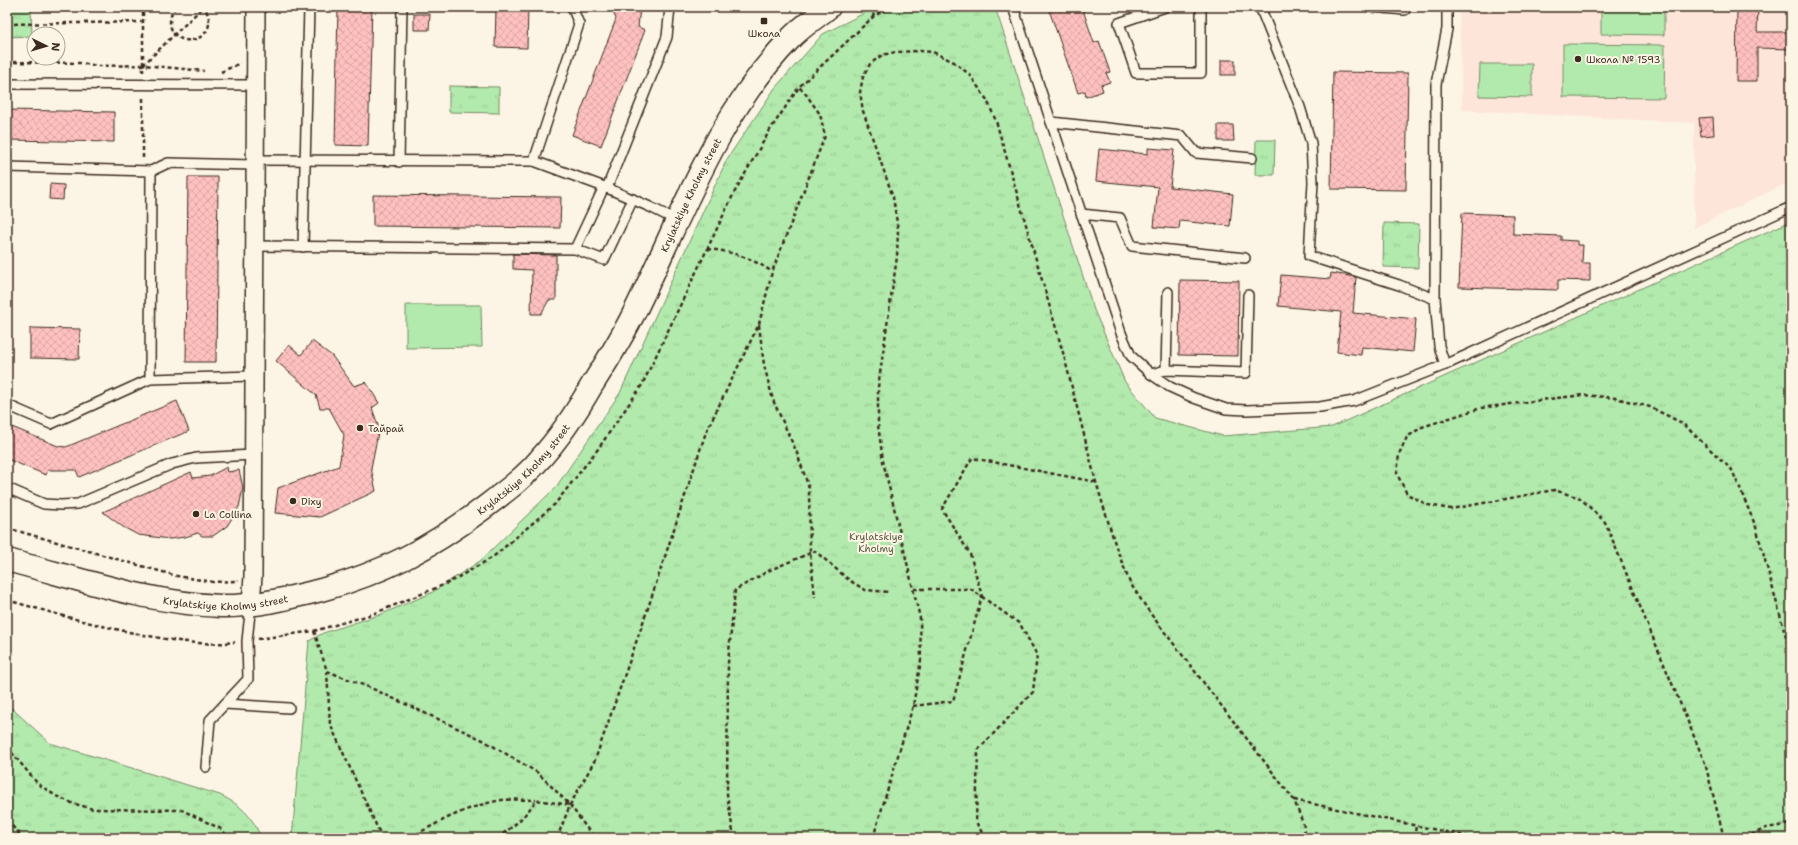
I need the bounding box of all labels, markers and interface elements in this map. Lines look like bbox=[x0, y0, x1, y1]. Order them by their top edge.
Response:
marker: Школа bbox=[759, 16, 769, 26]
north arrow bbox=[26, 26, 66, 66]
place label: Школа bbox=[748, 27, 781, 40]
text: N bbox=[48, 42, 63, 52]
place label: Школа № 1593 bbox=[1586, 53, 1660, 66]
marker: Школа № 1593 bbox=[1573, 54, 1583, 64]
street label: Krylatskiye Kholmy street bbox=[657, 135, 724, 254]
street label: Krylatskiye Kholmy street bbox=[474, 421, 572, 517]
place label: Тайрай bbox=[368, 422, 404, 435]
marker: Тайрай bbox=[355, 423, 365, 433]
place label: Dixy bbox=[301, 495, 322, 508]
marker: Dixy bbox=[288, 496, 298, 506]
place label: La Collina bbox=[204, 508, 253, 521]
marker: La Collina bbox=[191, 509, 201, 519]
park label: Krylatskiye Kholmy bbox=[849, 530, 903, 555]
street label: Krylatskiye Kholmy street bbox=[162, 592, 289, 613]

